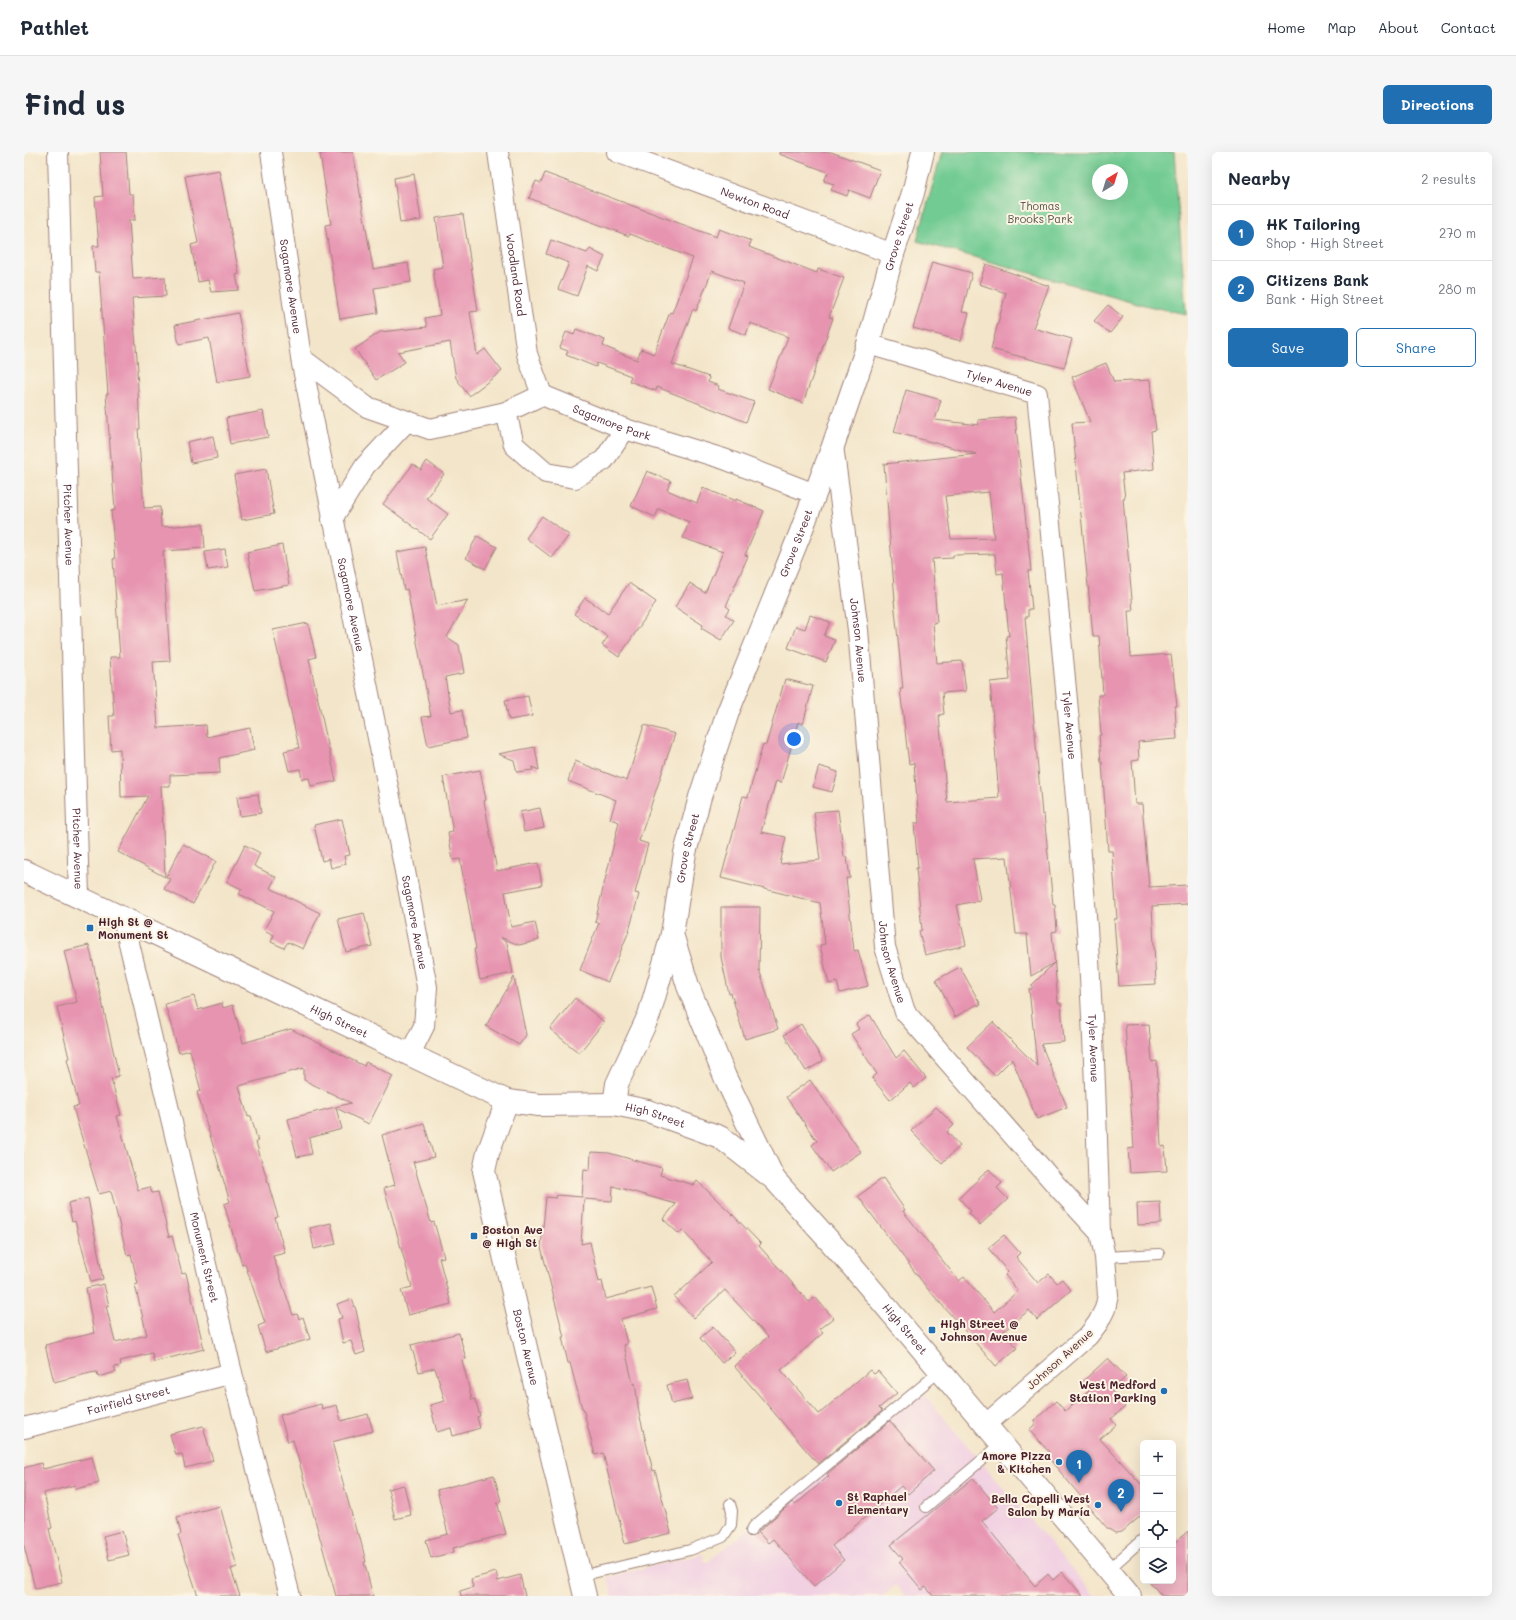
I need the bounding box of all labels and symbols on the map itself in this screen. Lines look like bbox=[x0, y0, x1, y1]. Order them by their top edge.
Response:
north arrow bbox=[1092, 164, 1128, 200]
street label: Newton Road bbox=[719, 183, 791, 222]
park label: Thomas Brooks Park bbox=[1007, 198, 1073, 226]
street label: Grove Street bbox=[881, 200, 917, 272]
street label: Woodland Road bbox=[503, 232, 529, 317]
street label: Sagamore Avenue bbox=[277, 238, 306, 335]
street label: Tyler Avenue bbox=[964, 365, 1035, 399]
street label: Sagamore Park bbox=[571, 400, 653, 443]
street label: Pitcher Avenue bbox=[60, 484, 78, 566]
street label: Grove Street bbox=[775, 507, 816, 579]
street label: Sagamore Avenue bbox=[335, 556, 368, 653]
street label: Johnson Avenue bbox=[847, 597, 870, 683]
street label: Tyler Avenue bbox=[1059, 690, 1081, 760]
your location bbox=[784, 729, 804, 749]
street label: Pitcher Avenue bbox=[69, 808, 87, 890]
street label: Grove Street bbox=[672, 811, 702, 884]
street label: Sagamore Avenue bbox=[399, 874, 432, 971]
place label: High St @ Monument St bbox=[98, 914, 169, 942]
street label: Johnson Avenue bbox=[876, 920, 910, 1005]
marker: High St @ Monument St bbox=[85, 923, 95, 933]
street label: High Street bbox=[308, 1000, 371, 1041]
street label: Tyler Avenue bbox=[1085, 1014, 1103, 1083]
street label: High Street bbox=[624, 1098, 688, 1131]
street label: Monument Street bbox=[187, 1211, 223, 1304]
place label: Boston Ave @ High St bbox=[482, 1222, 543, 1250]
marker: Boston Ave @ High St bbox=[469, 1231, 479, 1241]
street label: High Street bbox=[879, 1300, 931, 1357]
street label: Boston Avenue bbox=[510, 1308, 543, 1387]
place label: High Street @ Johnson Avenue bbox=[940, 1316, 1028, 1344]
marker: High Street @ Johnson Avenue bbox=[927, 1325, 937, 1335]
street label: Johnson Avenue bbox=[1023, 1325, 1096, 1392]
place label: West Medford Station Parking bbox=[1069, 1377, 1156, 1405]
street label: Fairfield Street bbox=[85, 1382, 171, 1418]
marker: West Medford Station Parking bbox=[1159, 1386, 1169, 1396]
place label: Amore Pizza & Kitchen bbox=[981, 1448, 1051, 1476]
pin: 1 bbox=[1066, 1450, 1092, 1483]
marker: Amore Pizza & Kitchen bbox=[1054, 1457, 1064, 1467]
pin: 2 bbox=[1108, 1479, 1134, 1512]
place label: St Raphael Elementary bbox=[847, 1489, 909, 1517]
place label: Bella Capelli West Salon by María bbox=[991, 1491, 1090, 1519]
marker: St Raphael Elementary bbox=[834, 1498, 844, 1508]
marker: Bella Capelli West Salon by María bbox=[1093, 1500, 1103, 1510]

